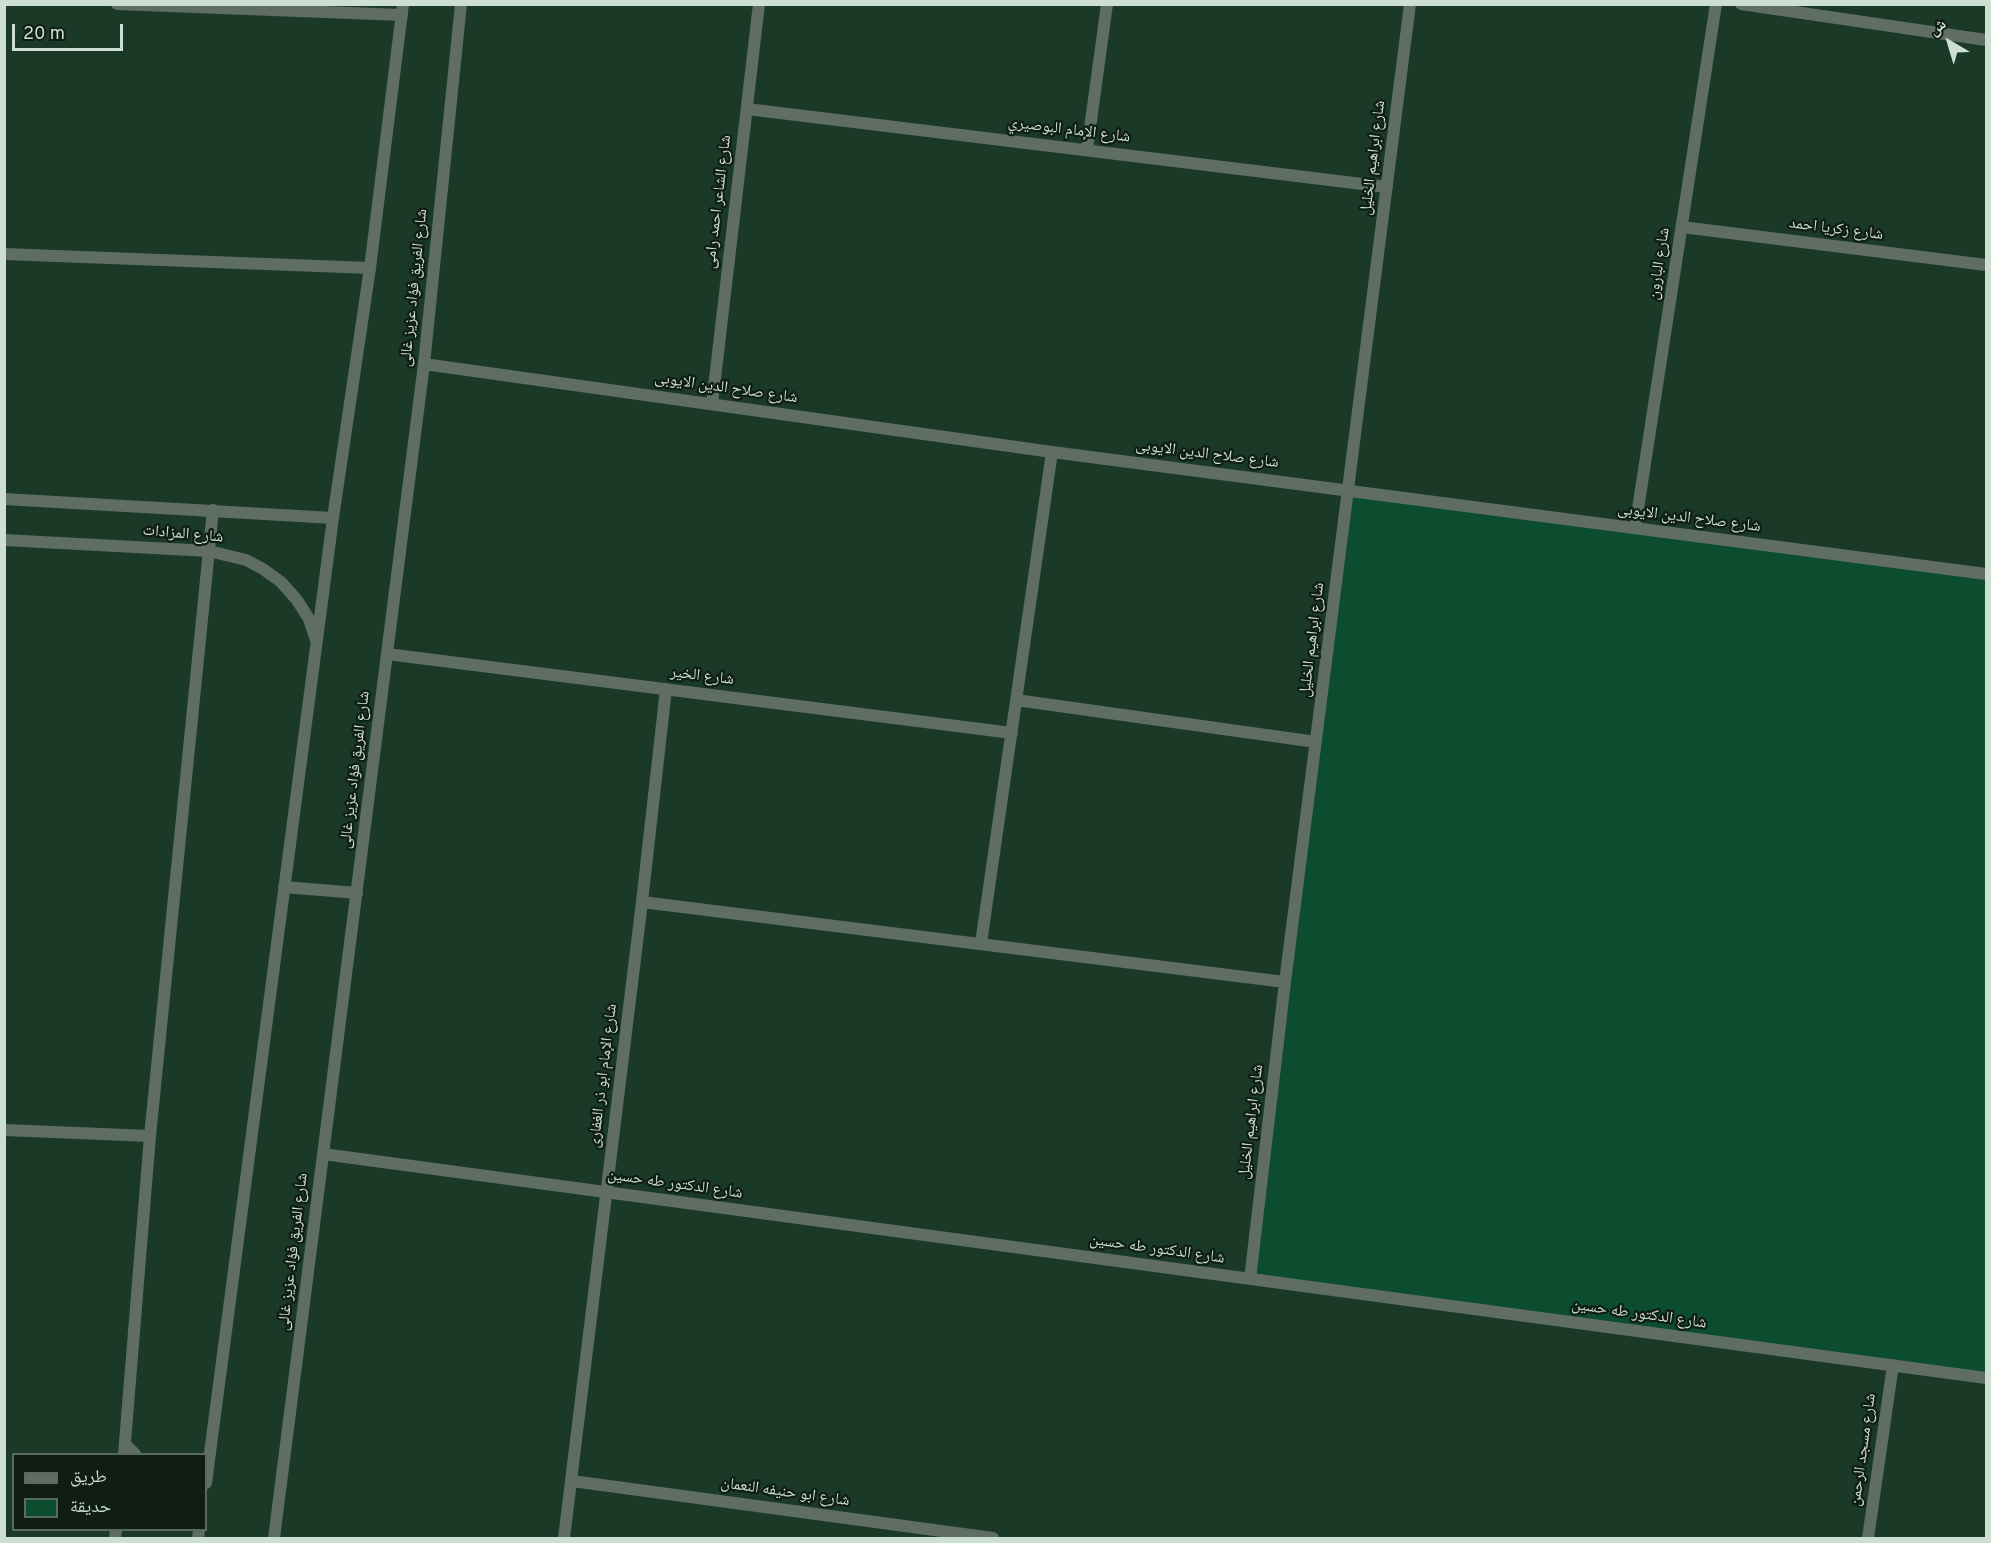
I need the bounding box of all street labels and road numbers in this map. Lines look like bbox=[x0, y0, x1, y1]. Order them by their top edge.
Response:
street label: شارع ابراهيم الخليل bbox=[1357, 99, 1391, 217]
street label: شارع الإمام البوصيري bbox=[1007, 114, 1131, 148]
street label: شارع الشاعر احمد رامى bbox=[701, 134, 737, 270]
street label: شارع الفريق فؤاد عزيز غالى bbox=[397, 208, 433, 368]
street label: شارع زكريا احمد bbox=[1788, 215, 1884, 245]
street label: شارع البارون bbox=[1645, 226, 1675, 302]
street label: شارع صلاح الدين الايوبى bbox=[653, 369, 799, 409]
street label: شارع صلاح الدين الايوبى bbox=[1134, 437, 1280, 473]
street label: شارع صلاح الدين الايوبى bbox=[1616, 501, 1762, 537]
street label: شارع المزادات bbox=[142, 522, 224, 548]
street label: شارع ابراهيم الخليل bbox=[1296, 581, 1330, 699]
street label: شارع الخير bbox=[669, 664, 735, 690]
street label: شارع الفريق فؤاد عزيز غالى bbox=[337, 690, 375, 850]
street label: شارع الإمام ابو ذر الغفارى bbox=[586, 1003, 622, 1149]
street label: شارع ابراهيم الخليل bbox=[1235, 1063, 1269, 1181]
street label: شارع الدكتور طه حسين bbox=[606, 1166, 744, 1204]
street label: شارع الفريق فؤاد عزيز غالى bbox=[275, 1172, 313, 1332]
street label: شارع الدكتور طه حسين bbox=[1088, 1231, 1226, 1269]
street label: شارع الدكتور طه حسين bbox=[1570, 1296, 1708, 1334]
street label: شارع مسجد الرحمن bbox=[1847, 1392, 1881, 1508]
street label: شارع ابو حنيفه النعمان bbox=[719, 1474, 851, 1512]

